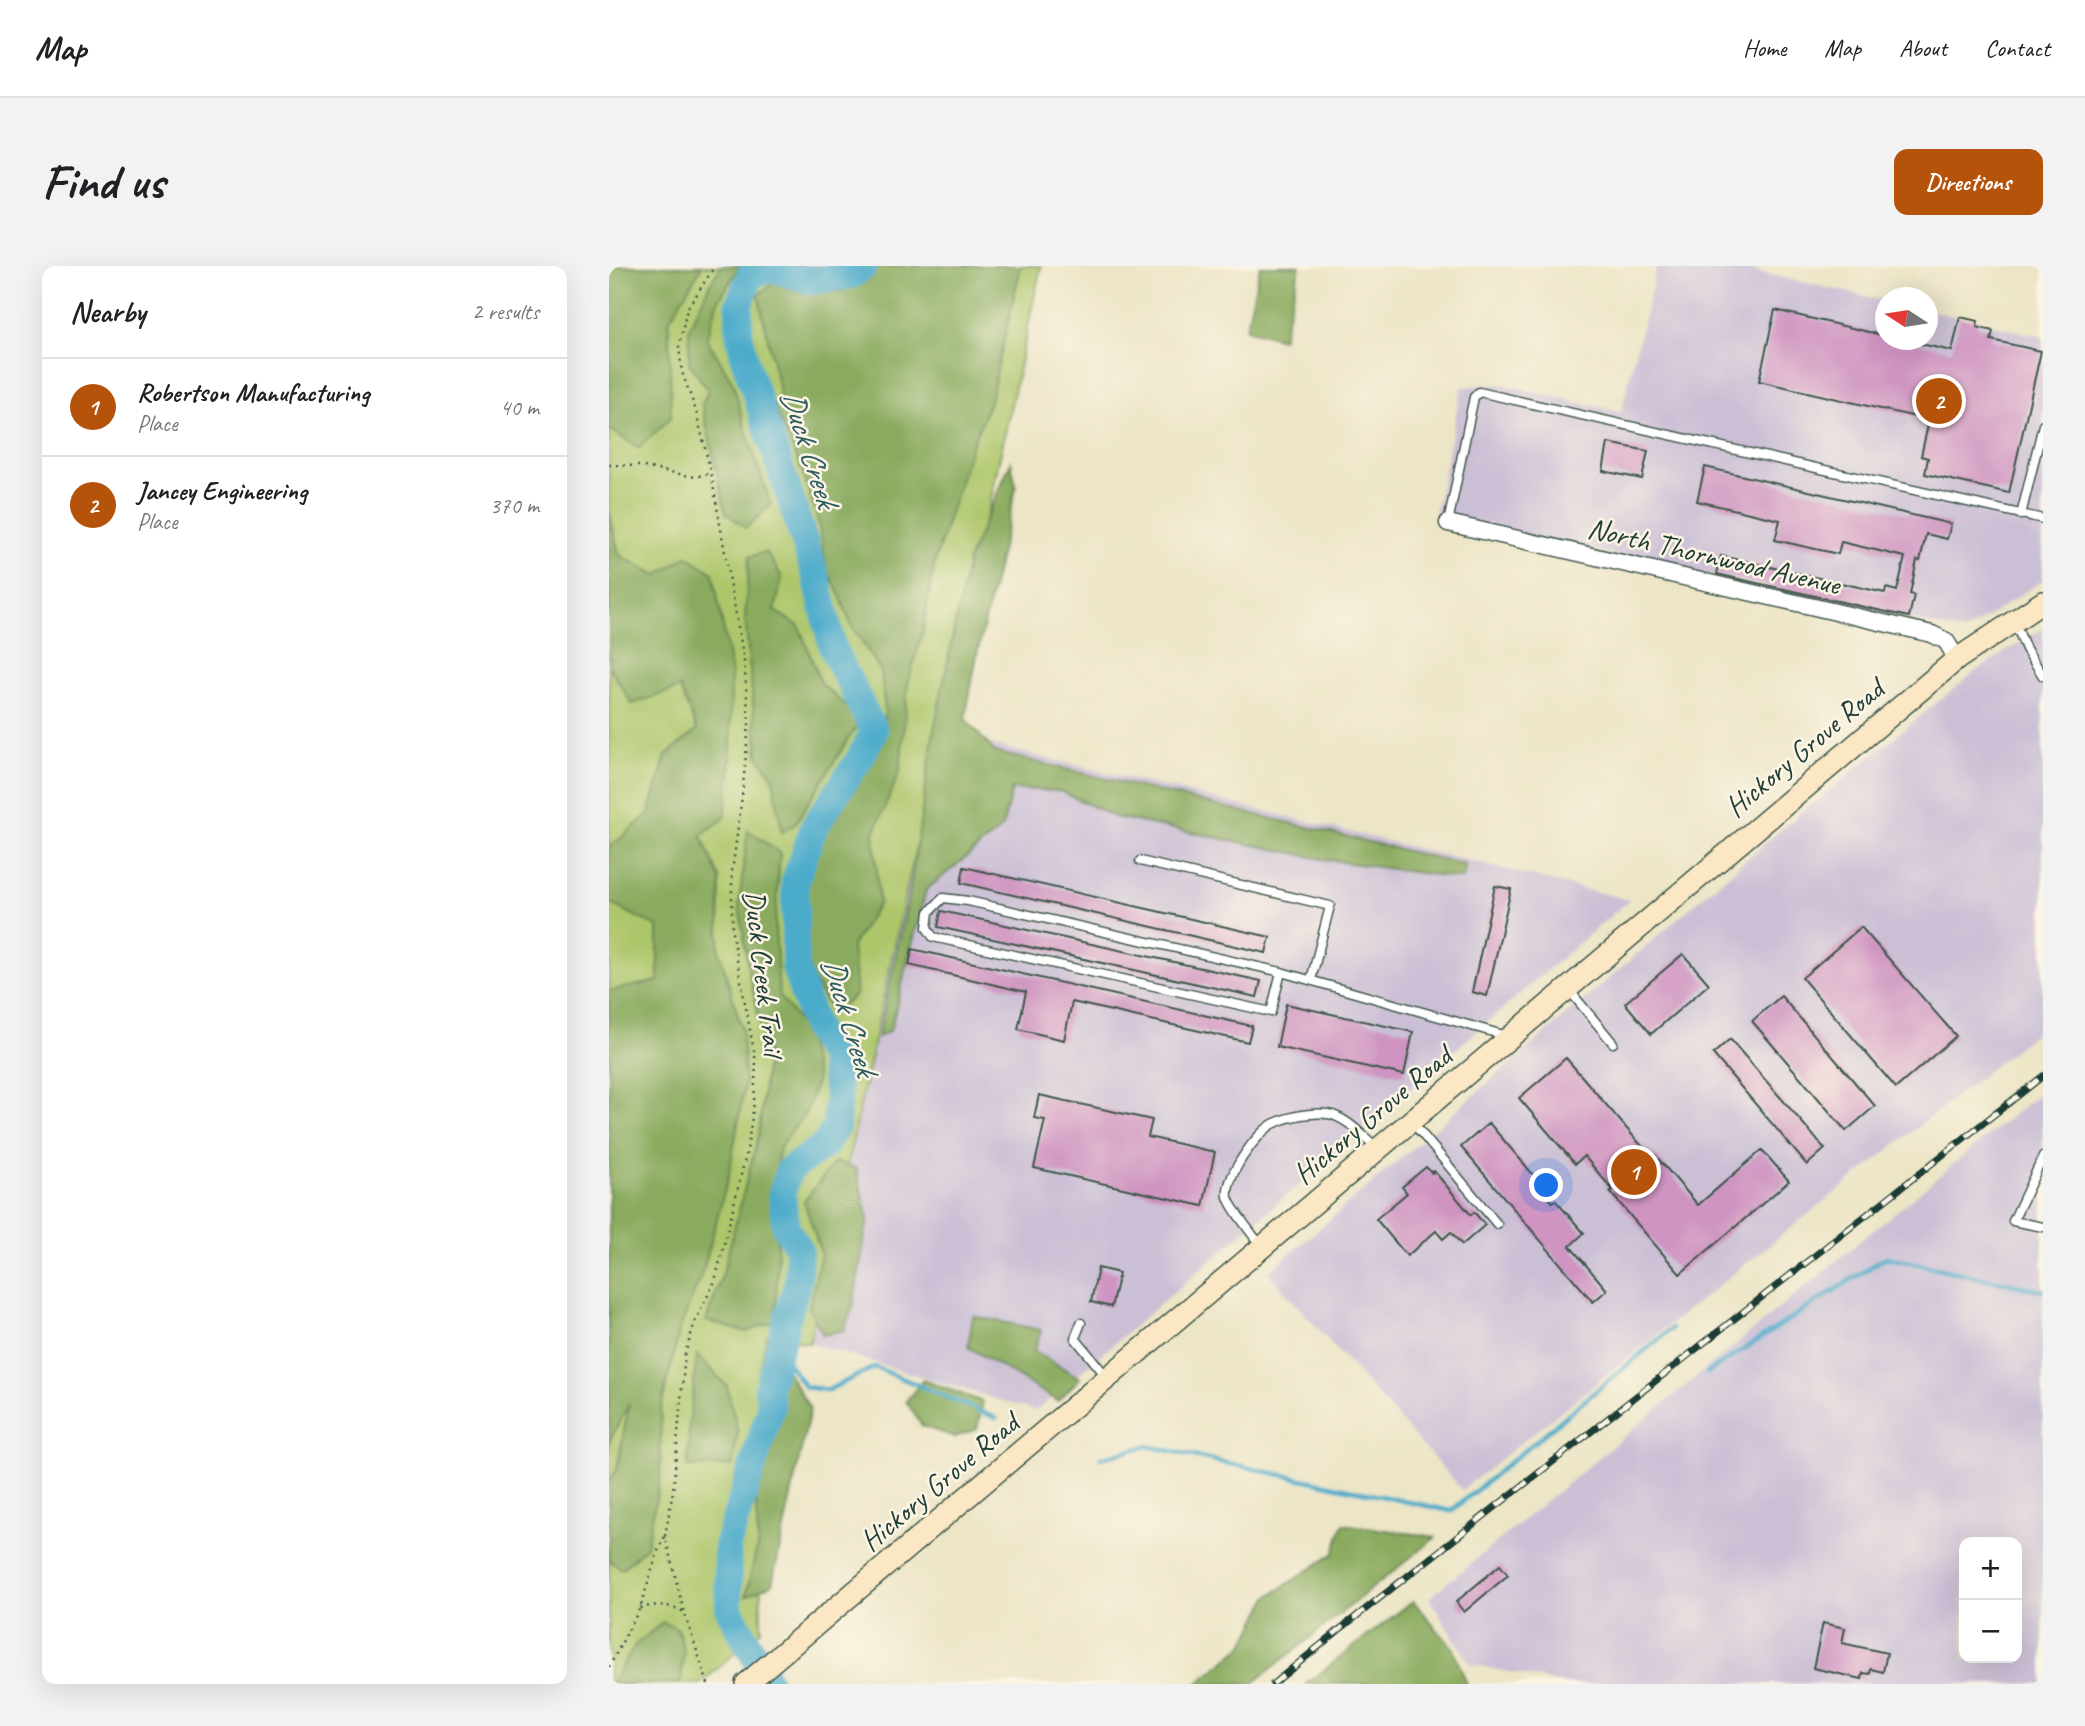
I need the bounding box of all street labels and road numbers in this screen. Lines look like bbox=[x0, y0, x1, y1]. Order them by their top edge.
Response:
street label: North Thornwood Avenue bbox=[1584, 509, 1846, 604]
street label: Hickory Grove Road bbox=[1717, 668, 1894, 825]
street label: Duck Creek Trail bbox=[735, 888, 794, 1063]
street label: Hickory Grove Road bbox=[1285, 1035, 1462, 1192]
street label: Hickory Grove Road bbox=[852, 1402, 1029, 1559]

